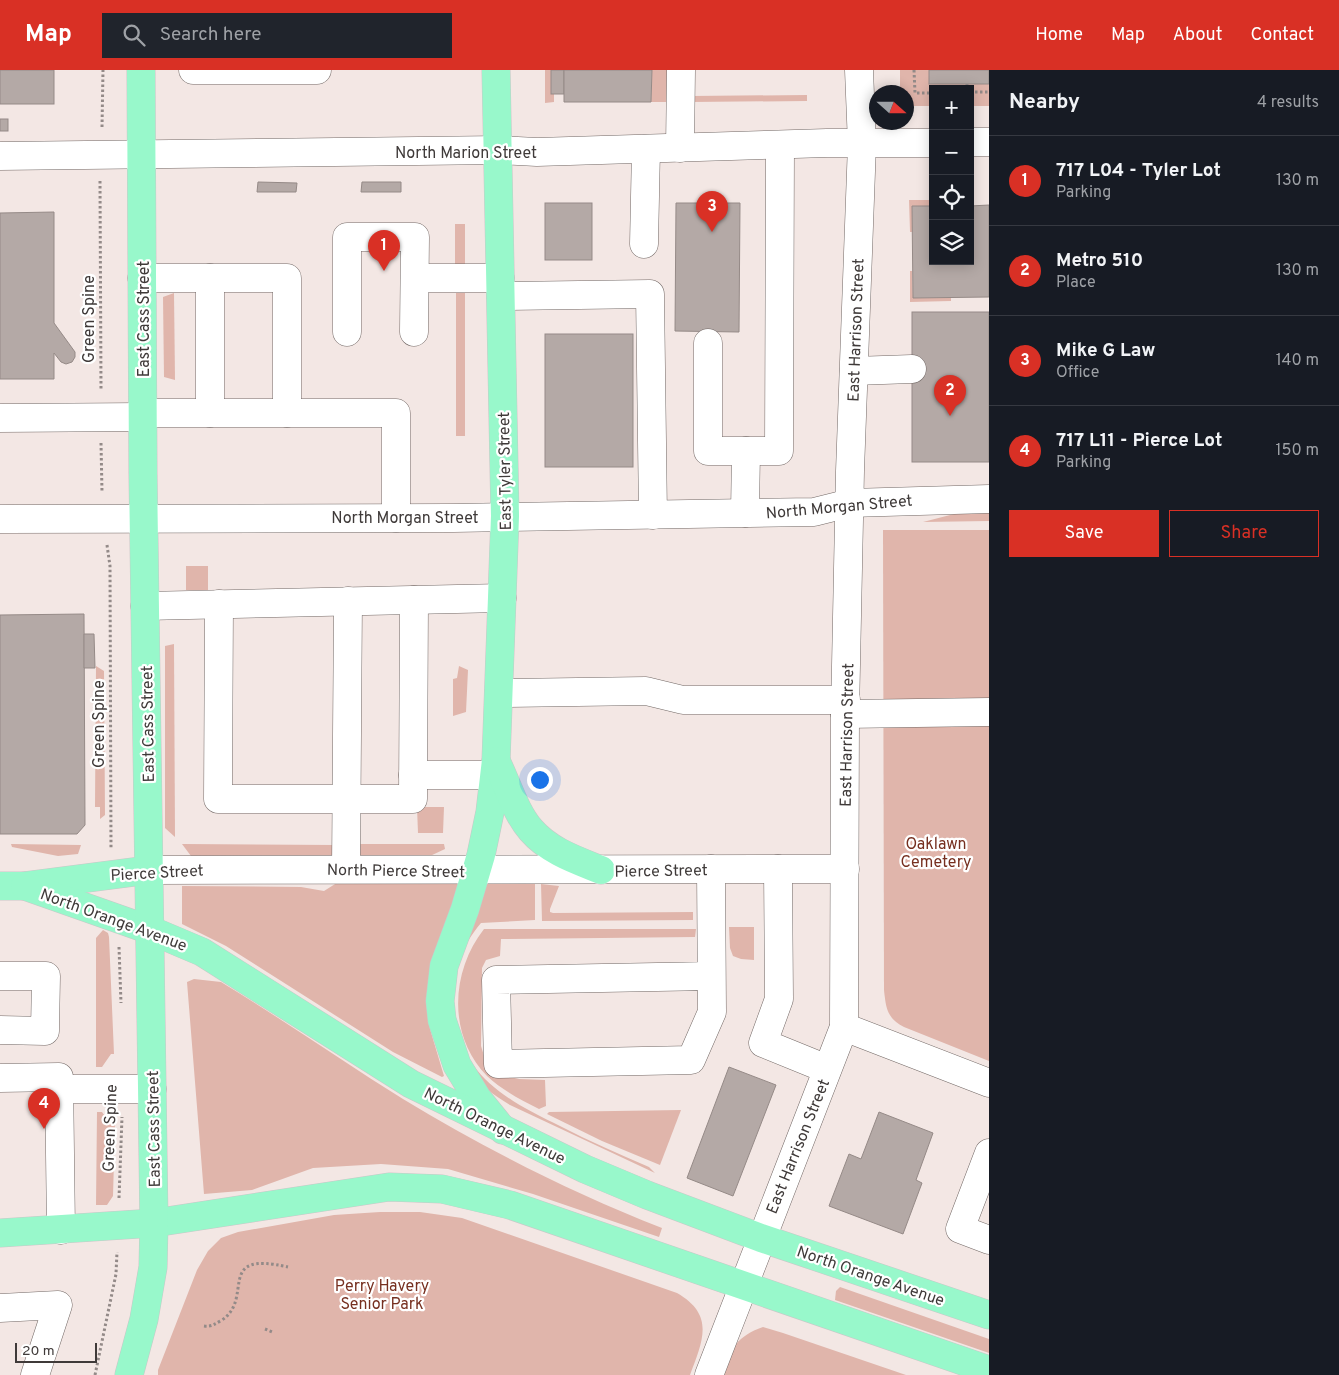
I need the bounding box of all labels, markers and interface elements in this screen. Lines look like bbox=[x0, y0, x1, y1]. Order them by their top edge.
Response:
search box bbox=[102, 13, 452, 58]
text: Map bbox=[25, 20, 72, 50]
icon: search bbox=[120, 21, 148, 49]
text: Search here bbox=[160, 23, 261, 47]
text: Home bbox=[1035, 24, 1083, 47]
text: Map bbox=[1111, 24, 1145, 47]
text: About bbox=[1173, 24, 1222, 47]
text: Contact bbox=[1250, 24, 1314, 47]
north arrow bbox=[869, 85, 914, 130]
map controls bbox=[929, 85, 974, 265]
button: + bbox=[929, 85, 974, 130]
text: Nearby bbox=[1009, 89, 1080, 116]
text: 4 results bbox=[1257, 93, 1319, 113]
button: − bbox=[929, 130, 974, 175]
street label: North Marion Street bbox=[395, 144, 537, 164]
text: 717 L04 - Tyler Lot bbox=[1056, 159, 1221, 183]
text: 1 bbox=[1022, 171, 1028, 191]
text: 130 m bbox=[1276, 171, 1319, 191]
button: locate bbox=[929, 175, 974, 220]
text: Parking bbox=[1056, 183, 1111, 203]
pin: 3 bbox=[696, 191, 728, 232]
button: layers bbox=[929, 220, 974, 265]
pin: 1 bbox=[368, 230, 400, 271]
text: Metro 510 bbox=[1056, 249, 1143, 273]
street label: East Harrison Street bbox=[844, 258, 870, 402]
street label: East Cass Street bbox=[135, 261, 155, 377]
text: 2 bbox=[1020, 261, 1030, 281]
text: 130 m bbox=[1276, 261, 1319, 281]
text: Place bbox=[1056, 273, 1096, 293]
street label: Green Spine bbox=[80, 275, 100, 363]
text: Mike G Law bbox=[1056, 339, 1155, 363]
text: 3 bbox=[1020, 351, 1030, 371]
text: 140 m bbox=[1276, 351, 1319, 371]
text: Office bbox=[1056, 363, 1099, 383]
pin: 2 bbox=[934, 375, 966, 416]
street label: East Tyler Street bbox=[495, 412, 517, 530]
text: 717 L11 - Pierce Lot bbox=[1056, 429, 1222, 453]
text: 4 bbox=[1020, 441, 1030, 461]
text: 150 m bbox=[1276, 441, 1319, 461]
text: Parking bbox=[1056, 453, 1111, 473]
street label: North Morgan Street bbox=[765, 492, 913, 524]
street label: North Morgan Street bbox=[331, 509, 479, 529]
button: Save bbox=[1009, 510, 1159, 557]
button: Share bbox=[1169, 510, 1319, 557]
street label: East Harrison Street bbox=[837, 663, 859, 807]
street label: East Cass Street bbox=[138, 665, 160, 782]
street label: Green Spine bbox=[90, 680, 110, 768]
your location bbox=[527, 767, 553, 793]
park label: Oaklawn Cemetery bbox=[901, 835, 971, 873]
street label: North Pierce Street bbox=[327, 861, 465, 883]
street label: Pierce Street bbox=[614, 861, 708, 883]
street label: Pierce Street bbox=[110, 862, 204, 886]
street label: North Orange Avenue bbox=[37, 885, 189, 957]
street label: East Cass Street bbox=[144, 1070, 166, 1187]
street label: East Harrison Street bbox=[763, 1076, 835, 1217]
street label: Green Spine bbox=[99, 1084, 123, 1172]
street label: North Orange Avenue bbox=[420, 1084, 568, 1170]
pin: 4 bbox=[28, 1088, 60, 1129]
street label: North Orange Avenue bbox=[794, 1242, 947, 1312]
park label: Perry Havery Senior Park bbox=[335, 1277, 429, 1315]
scale bar bbox=[15, 1340, 98, 1363]
text: 20 m bbox=[22, 1343, 55, 1360]

